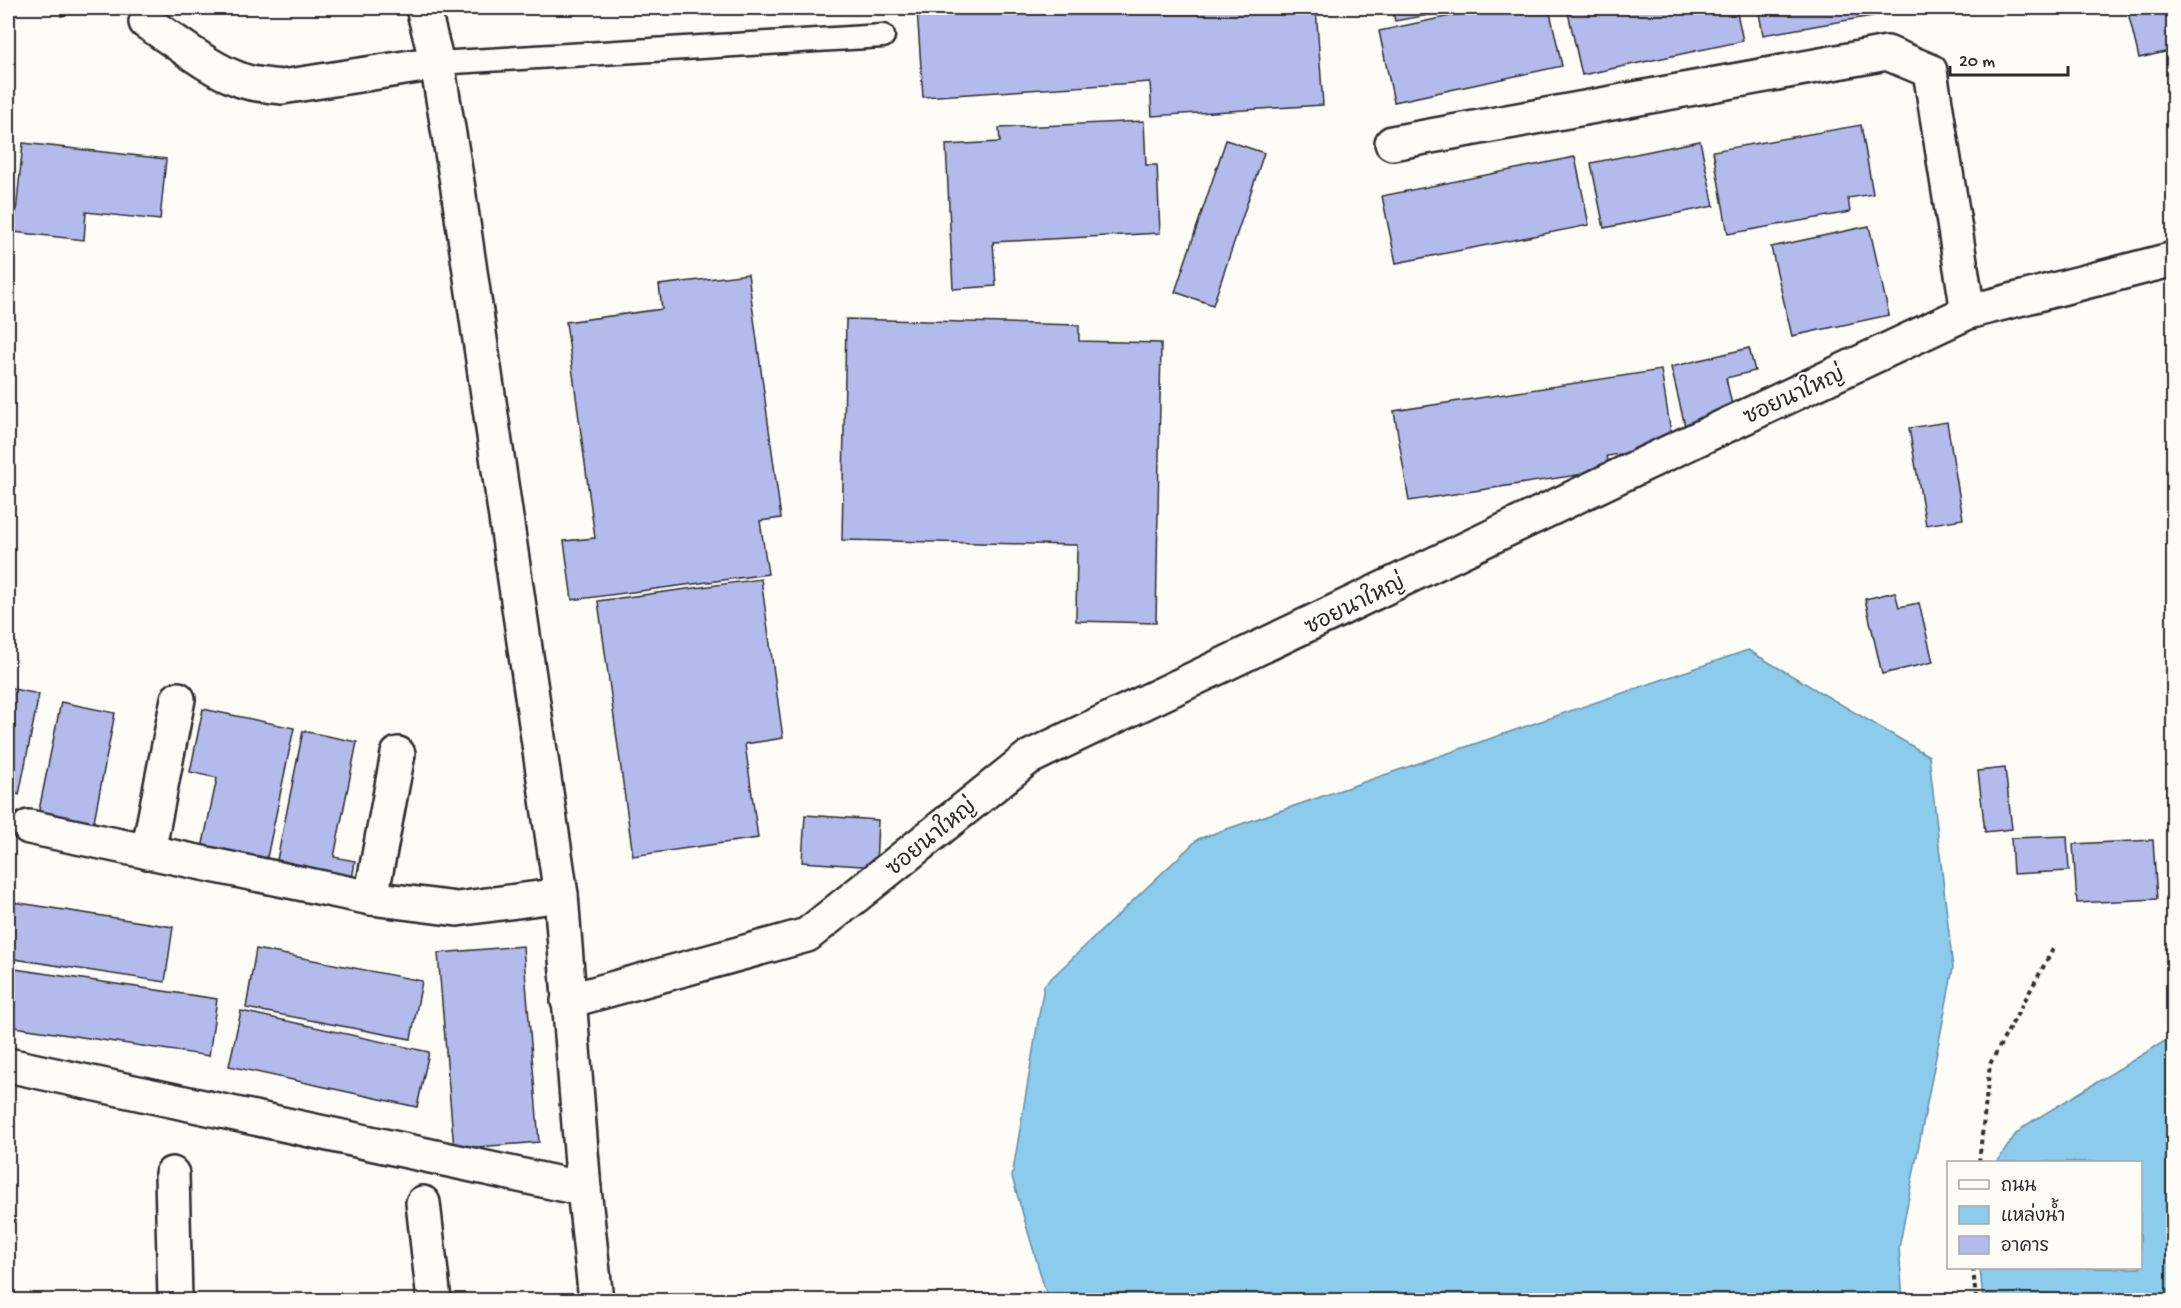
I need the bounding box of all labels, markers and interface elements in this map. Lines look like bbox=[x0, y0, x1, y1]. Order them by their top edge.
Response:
scale bar bbox=[1950, 39, 2068, 77]
text: 20 m bbox=[1959, 52, 1995, 73]
street label: ซอยนาใหญ่ bbox=[1738, 358, 1849, 432]
street label: ซอยนาใหญ่ bbox=[1299, 567, 1410, 642]
street label: ซอยนาใหญ่ bbox=[879, 791, 983, 883]
legend bbox=[1947, 1161, 2142, 1269]
text: ถนน bbox=[2001, 1177, 2036, 1198]
text: แหล่งน้ำ bbox=[2001, 1198, 2065, 1228]
text: อาคาร bbox=[2001, 1237, 2049, 1258]

